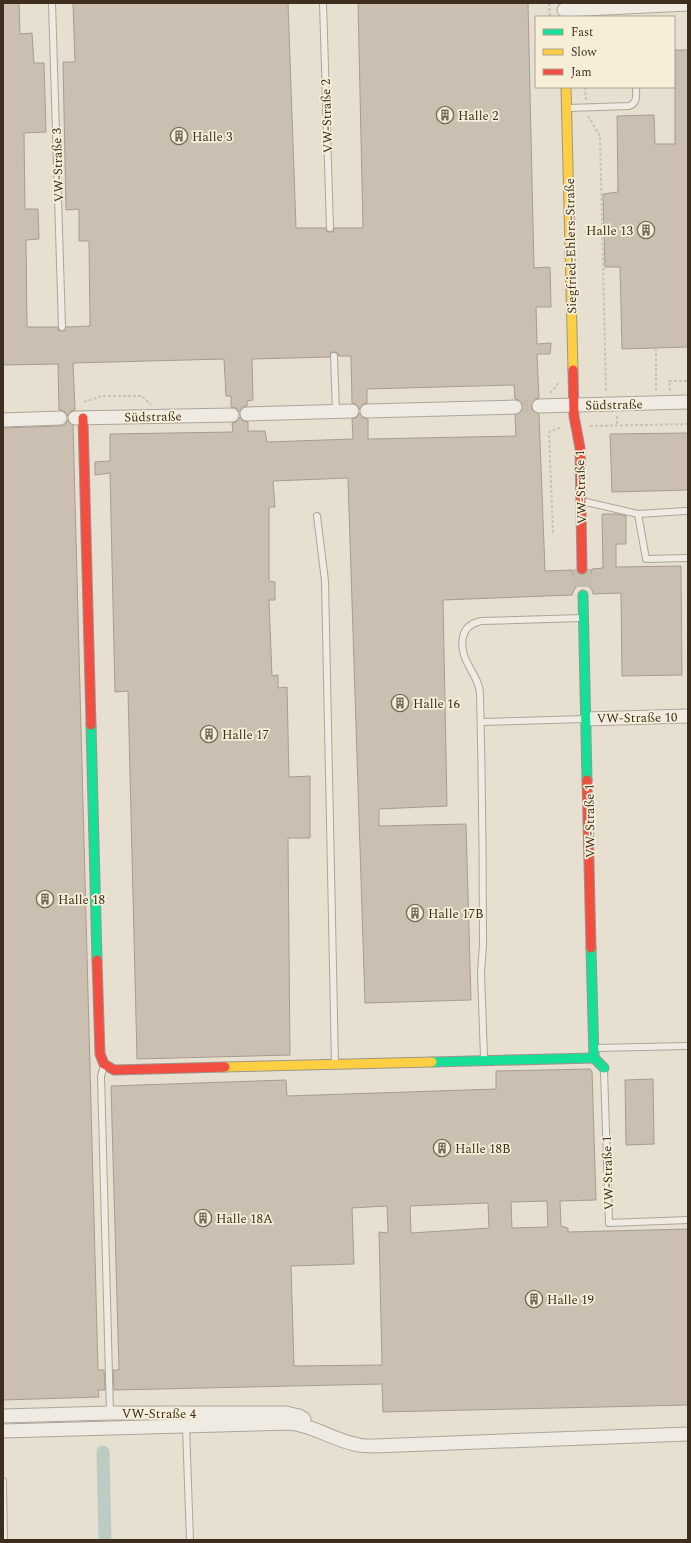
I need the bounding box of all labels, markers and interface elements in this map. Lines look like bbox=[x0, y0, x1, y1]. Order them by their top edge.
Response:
legend bbox=[535, 16, 675, 88]
text: Fast bbox=[571, 23, 593, 42]
text: Slow bbox=[571, 43, 597, 62]
text: Jam bbox=[571, 63, 592, 82]
street label: VW-Straße 2 bbox=[316, 78, 338, 153]
building icon: Halle 2 bbox=[435, 105, 455, 125]
place label: Halle 2 bbox=[458, 106, 499, 126]
building icon: Halle 3 bbox=[169, 126, 189, 146]
street label: VW-Straße 3 bbox=[47, 127, 69, 202]
place label: Halle 3 bbox=[192, 127, 233, 147]
street label: Siegfried-Ehlers-Straße bbox=[560, 178, 582, 314]
building icon: Halle 13 bbox=[636, 220, 656, 240]
place label: Halle 13 bbox=[586, 221, 633, 241]
street label: Südstraße bbox=[585, 394, 643, 415]
street label: Südstraße bbox=[124, 406, 182, 427]
street label: VW-Straße 1 bbox=[570, 449, 592, 524]
building icon: Halle 16 bbox=[390, 693, 410, 713]
place label: Halle 16 bbox=[413, 694, 461, 714]
street label: VW-Straße 10 bbox=[596, 707, 678, 729]
building icon: Halle 17 bbox=[199, 724, 219, 744]
place label: Halle 17 bbox=[222, 725, 269, 745]
street label: VW-Straße 1 bbox=[579, 784, 601, 858]
building icon: Halle 18 bbox=[35, 889, 55, 909]
place label: Halle 18 bbox=[58, 890, 105, 910]
building icon: Halle 17B bbox=[405, 903, 425, 923]
place label: Halle 17B bbox=[428, 904, 484, 924]
street label: VW-Straße 1 bbox=[597, 1135, 619, 1210]
building icon: Halle 18B bbox=[432, 1138, 452, 1158]
place label: Halle 18B bbox=[455, 1139, 511, 1159]
building icon: Halle 18A bbox=[193, 1208, 213, 1228]
place label: Halle 18A bbox=[216, 1209, 273, 1229]
building icon: Halle 19 bbox=[524, 1289, 544, 1309]
place label: Halle 19 bbox=[547, 1290, 595, 1310]
street label: VW-Straße 4 bbox=[122, 1404, 197, 1424]

